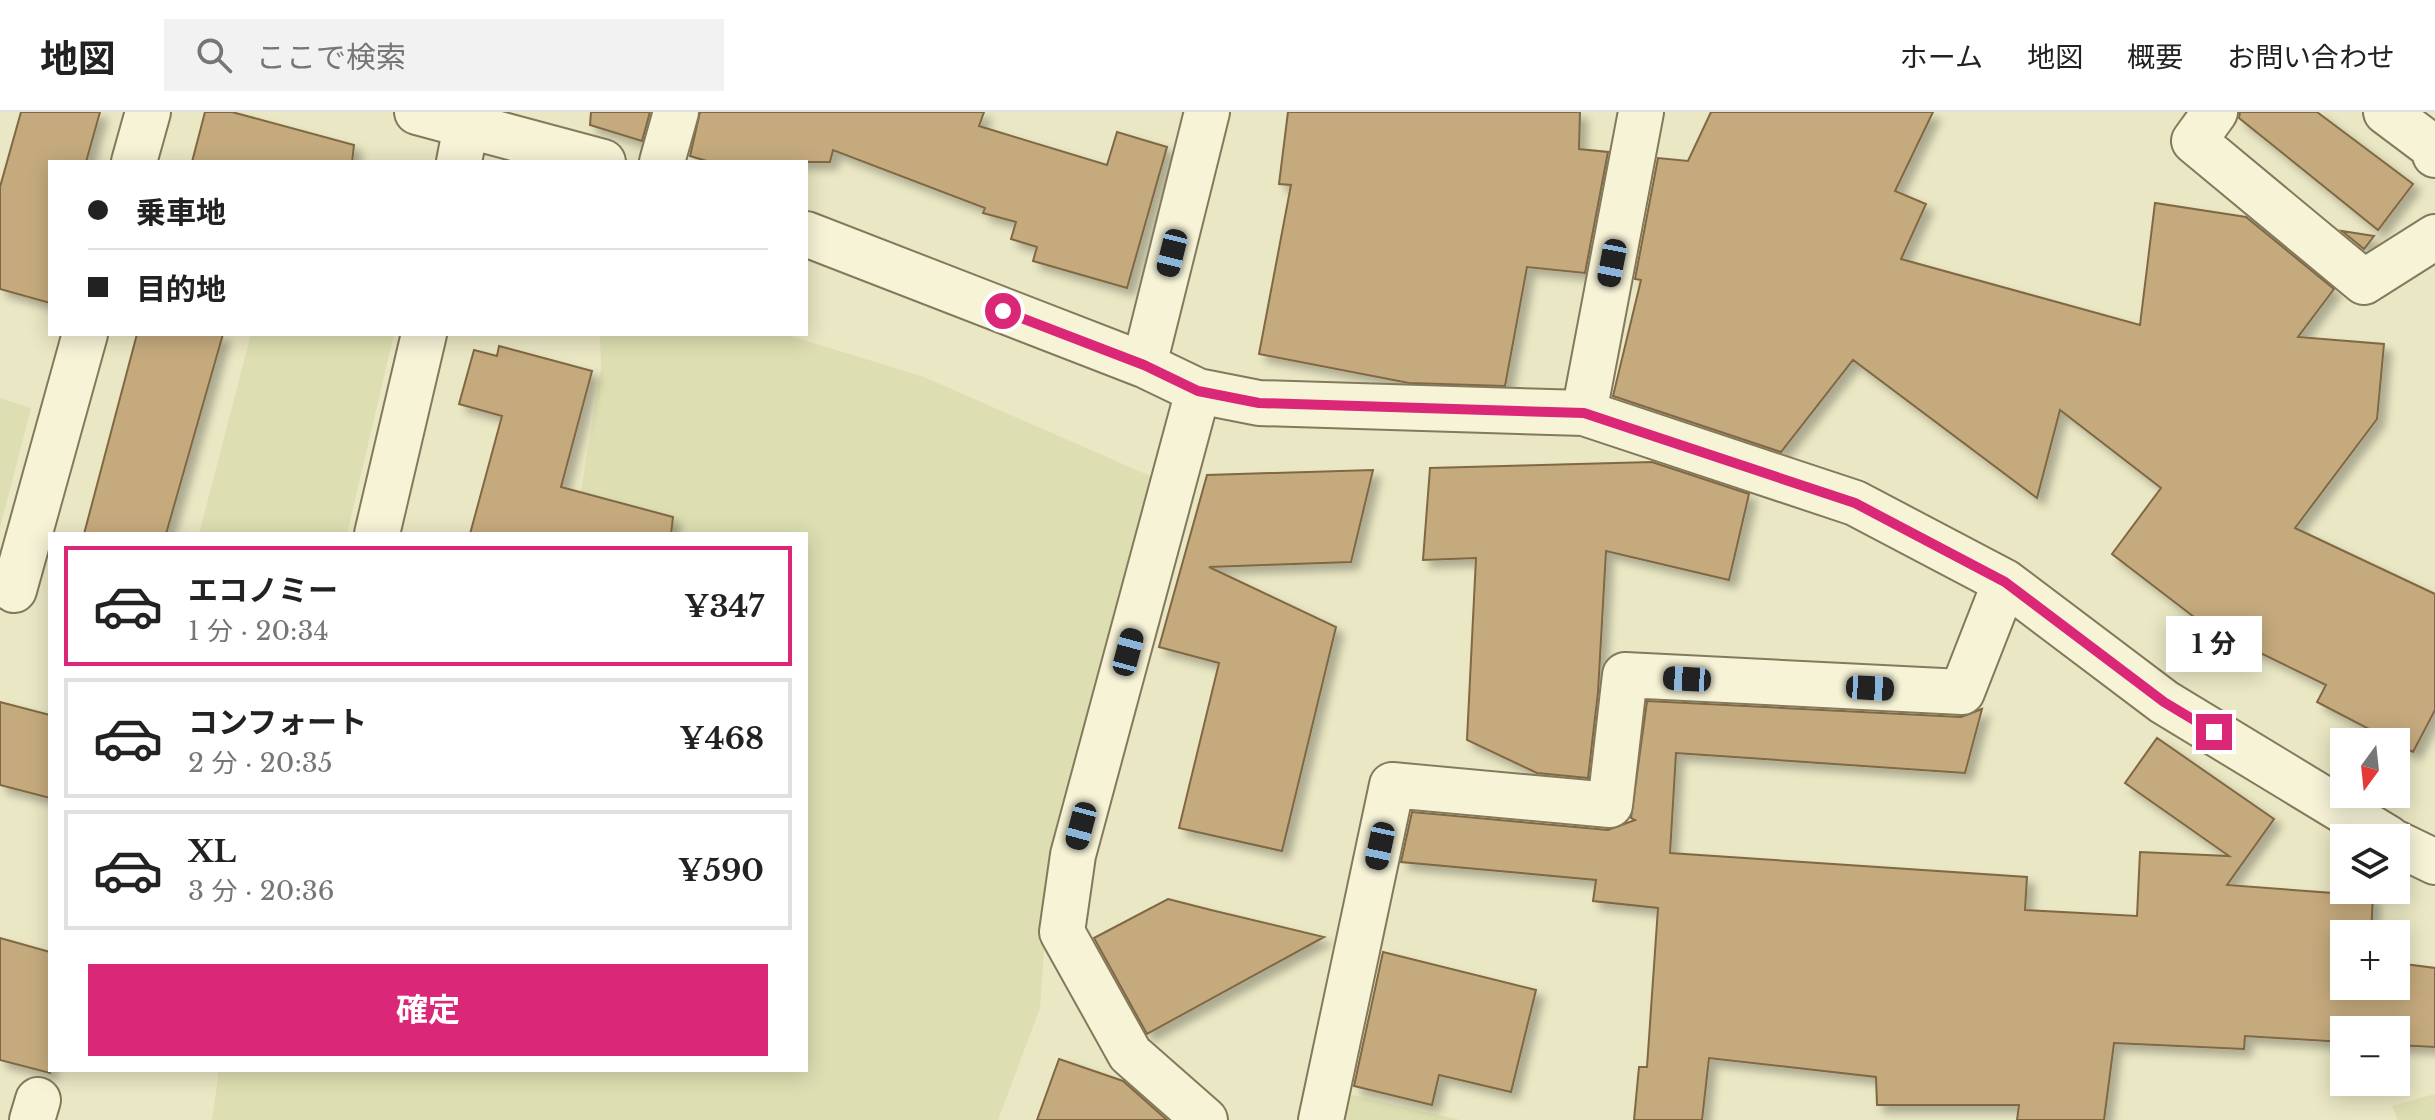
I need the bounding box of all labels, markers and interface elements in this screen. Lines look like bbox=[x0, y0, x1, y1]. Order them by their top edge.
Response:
search box bbox=[164, 19, 724, 91]
icon: search bbox=[192, 33, 236, 77]
text: 地図 bbox=[40, 35, 116, 82]
text: ここで検索 bbox=[256, 39, 406, 76]
text: ホーム bbox=[1900, 40, 1983, 75]
text: 地図 bbox=[2027, 40, 2083, 75]
text: 概要 bbox=[2127, 40, 2183, 75]
text: お問い合わせ bbox=[2227, 40, 2395, 75]
text: 乗車地 bbox=[136, 194, 226, 231]
car bbox=[1155, 227, 1189, 279]
car bbox=[1596, 237, 1628, 289]
text: 目的地 bbox=[136, 271, 226, 308]
route start bbox=[985, 293, 1021, 329]
icon: car bbox=[92, 570, 164, 642]
text: エコノミー bbox=[188, 572, 338, 609]
text: ¥347 bbox=[684, 588, 764, 625]
text: 1 分 · 20:34 bbox=[188, 615, 329, 647]
callout: 1 分 bbox=[2166, 616, 2262, 672]
car bbox=[1110, 626, 1146, 678]
text: 1 分 bbox=[2192, 628, 2236, 660]
car bbox=[1662, 666, 1712, 692]
car bbox=[1845, 675, 1895, 701]
icon: car bbox=[92, 702, 164, 774]
text: コンフォート bbox=[188, 704, 367, 741]
route end bbox=[2196, 714, 2232, 750]
text: ¥468 bbox=[679, 720, 764, 757]
north arrow bbox=[2330, 728, 2410, 808]
map controls bbox=[2330, 728, 2410, 1096]
text: 2 分 · 20:35 bbox=[188, 747, 333, 779]
car bbox=[1063, 800, 1099, 852]
car bbox=[1363, 820, 1397, 872]
button: layers bbox=[2330, 824, 2410, 904]
text: XL bbox=[188, 833, 236, 870]
icon: car bbox=[92, 834, 164, 906]
text: ¥590 bbox=[678, 852, 764, 889]
text: 3 分 · 20:36 bbox=[188, 875, 335, 907]
button: + bbox=[2330, 920, 2410, 1000]
button: 確定 bbox=[88, 964, 768, 1056]
button: − bbox=[2330, 1016, 2410, 1096]

